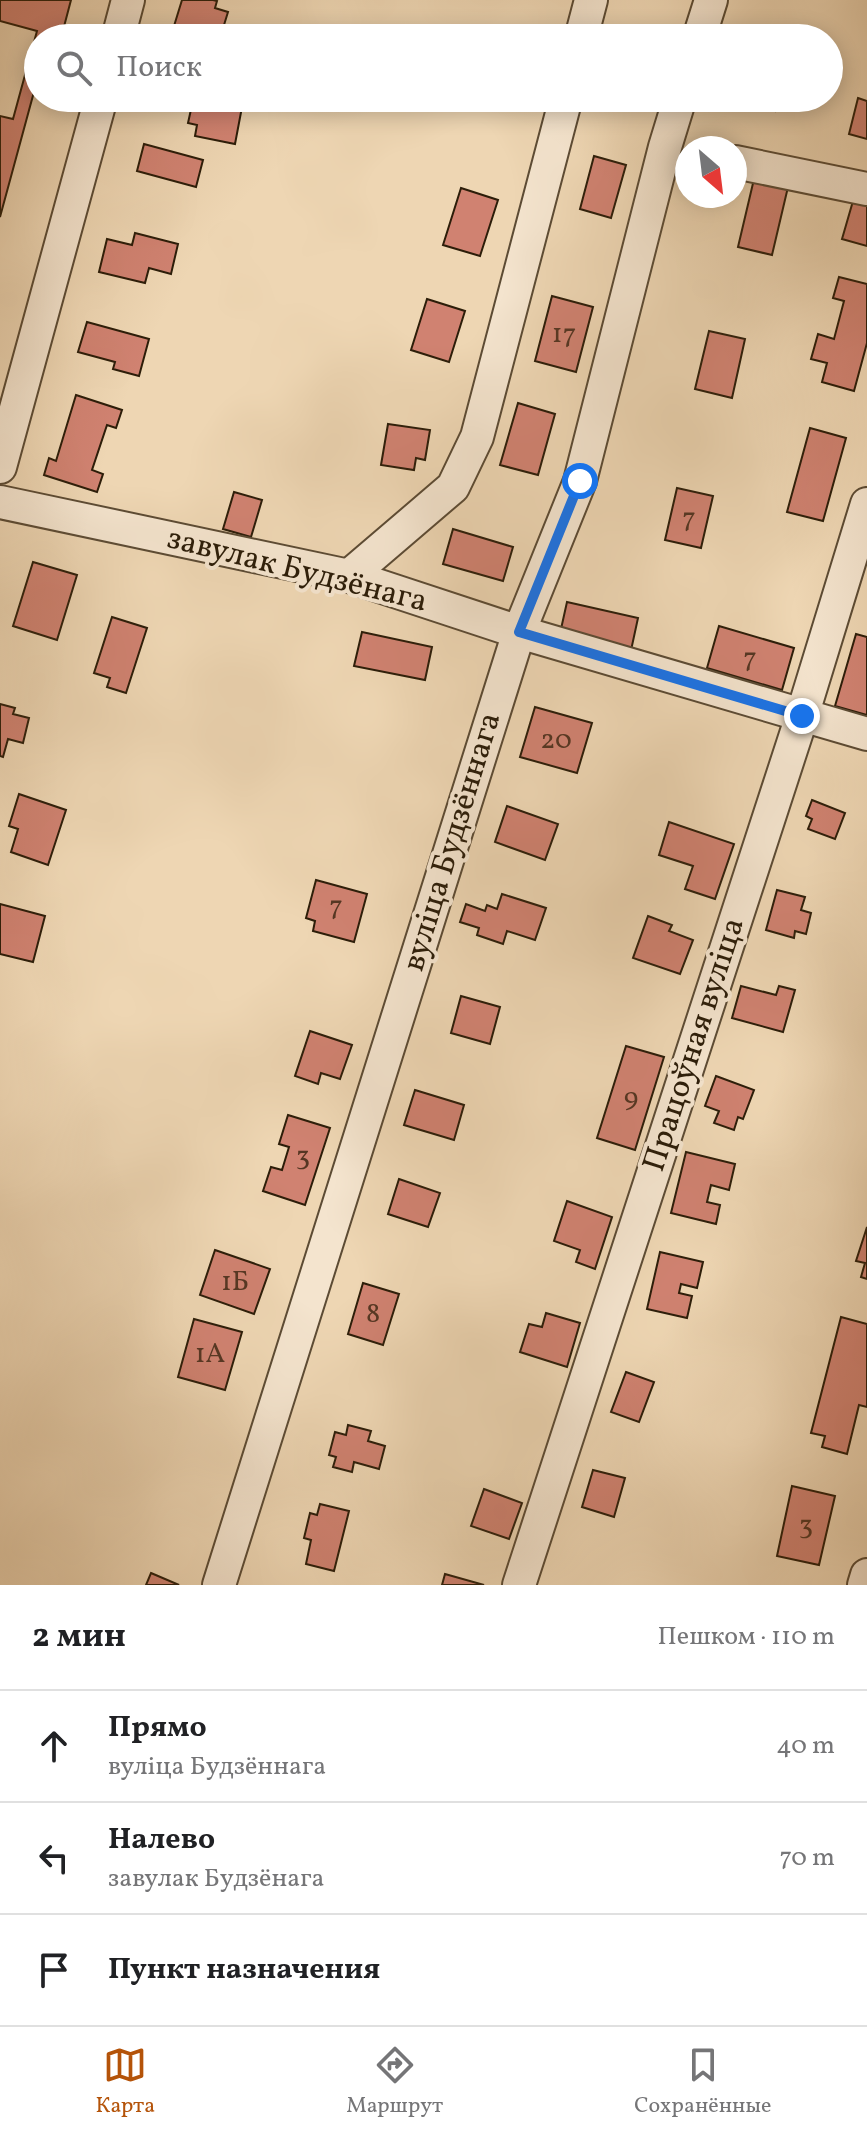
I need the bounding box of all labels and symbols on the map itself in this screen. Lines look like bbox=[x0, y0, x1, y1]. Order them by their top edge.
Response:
north arrow bbox=[675, 136, 747, 208]
house number: 17 bbox=[552, 315, 576, 354]
route start bbox=[562, 463, 598, 499]
house number: 7 bbox=[682, 499, 696, 538]
street label: завулак Будзёнага bbox=[162, 517, 432, 625]
house number: 7 bbox=[743, 639, 757, 678]
route end bbox=[784, 698, 820, 734]
street label: вуліца Будзённага bbox=[393, 707, 513, 977]
house number: 20 bbox=[540, 721, 572, 760]
house number: 7 bbox=[329, 887, 343, 926]
street label: Працоўная вуліца bbox=[633, 912, 757, 1178]
house number: 9 bbox=[624, 1079, 638, 1118]
house number: 3 bbox=[296, 1138, 310, 1177]
house number: 1Б bbox=[221, 1263, 249, 1302]
house number: 8 bbox=[366, 1295, 380, 1334]
house number: 1А bbox=[195, 1335, 226, 1374]
house number: 3 bbox=[799, 1507, 813, 1546]

